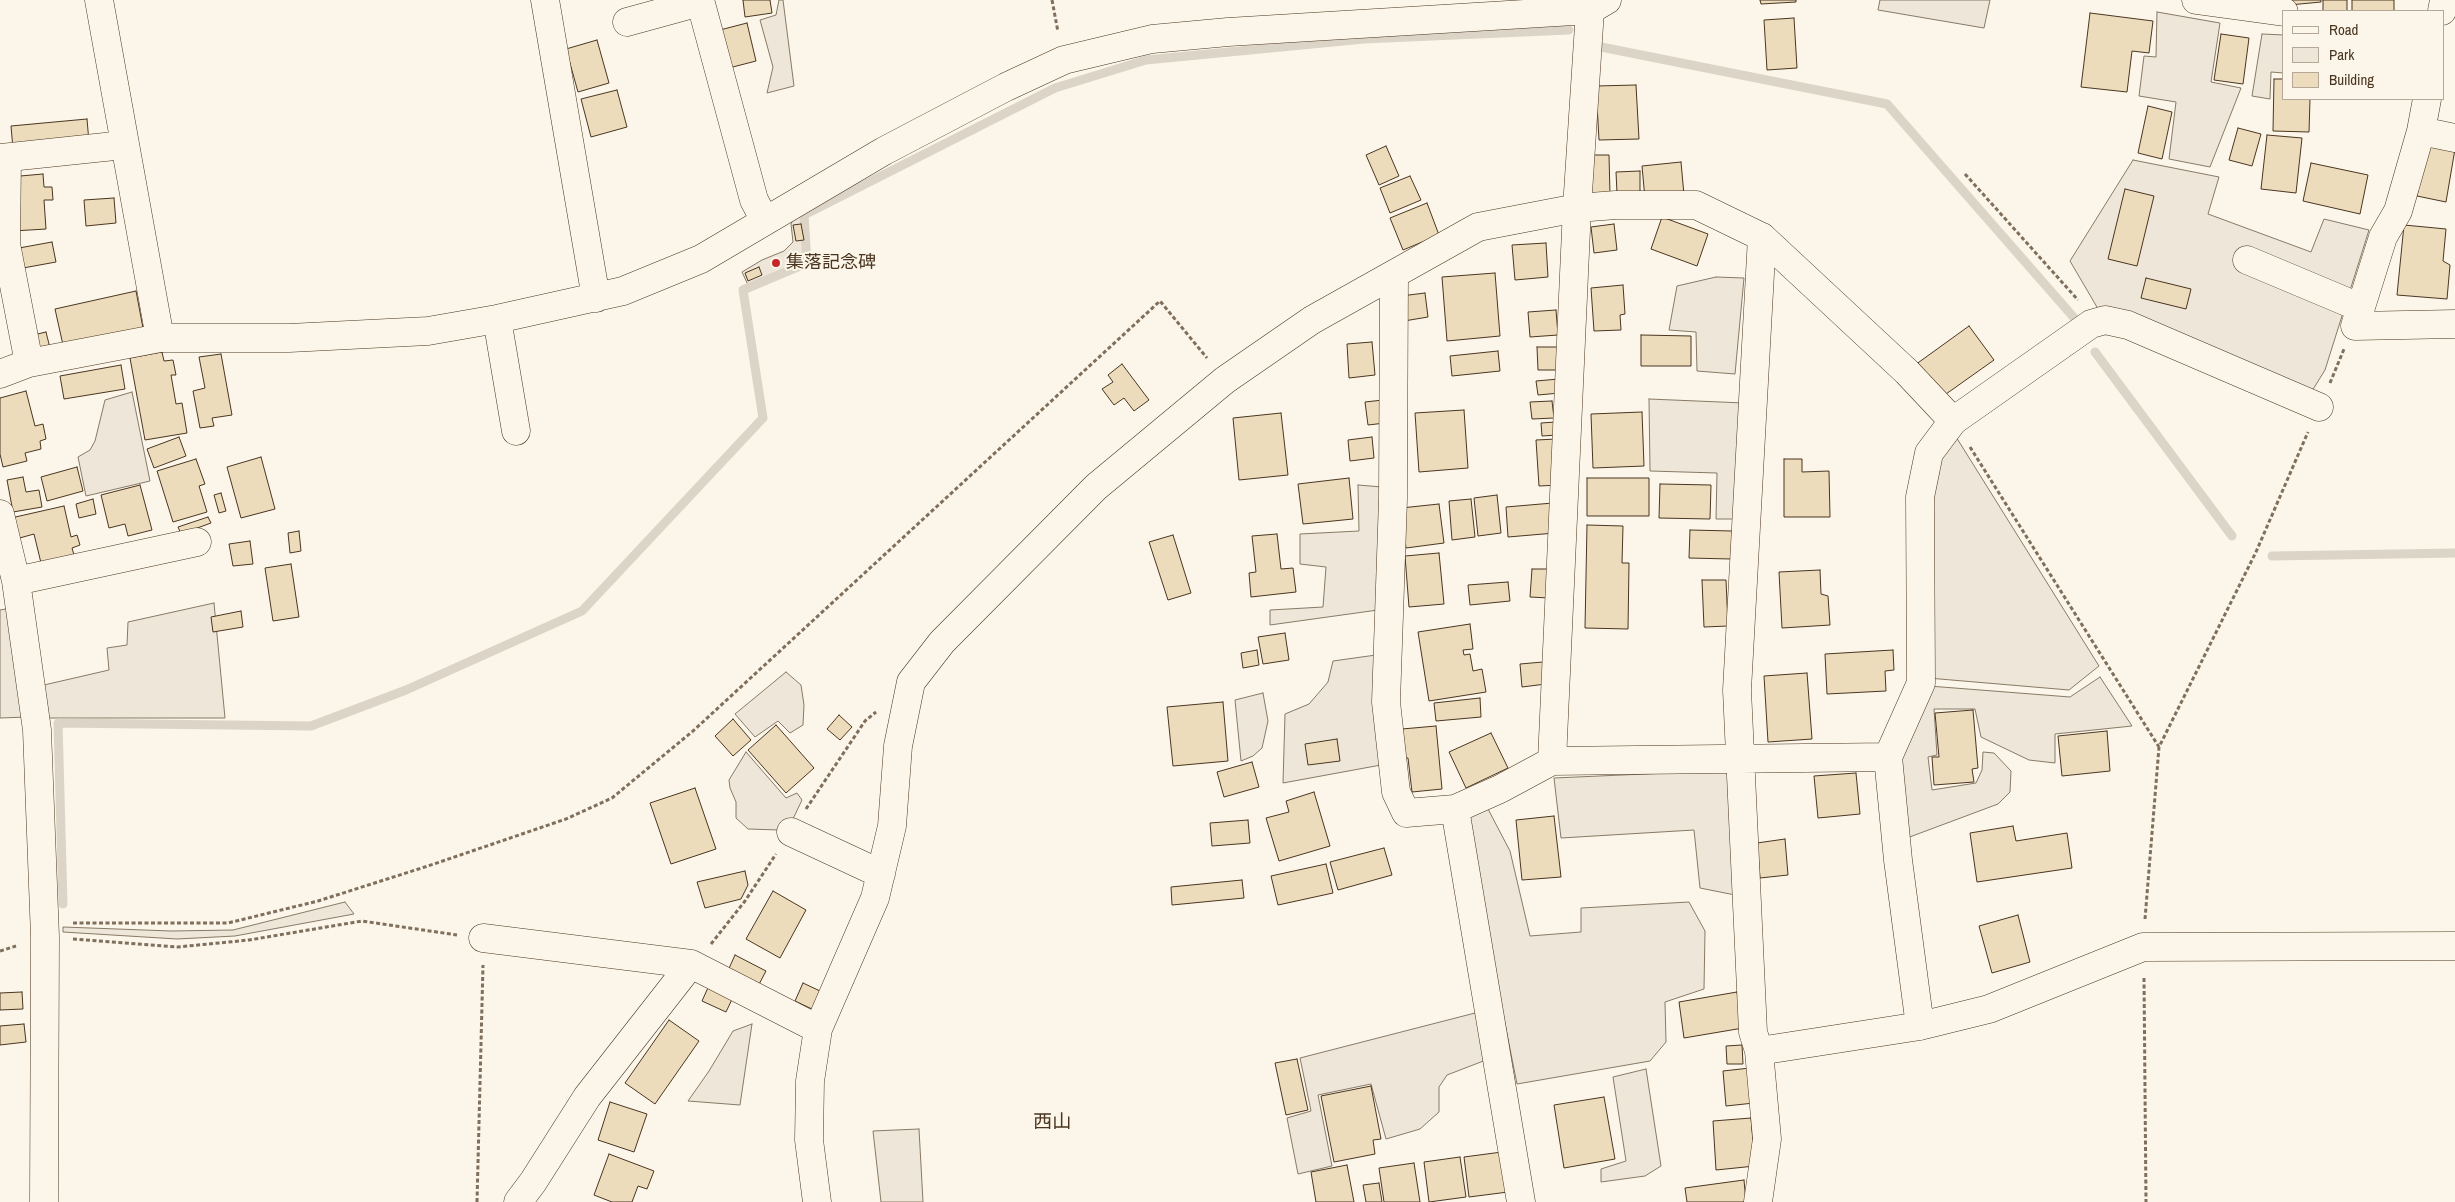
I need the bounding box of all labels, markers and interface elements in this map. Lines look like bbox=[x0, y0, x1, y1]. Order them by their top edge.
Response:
legend bbox=[2282, 10, 2445, 100]
text: Road bbox=[2329, 19, 2358, 40]
text: Park bbox=[2329, 44, 2354, 65]
text: Building bbox=[2329, 69, 2374, 90]
place label: 集落記念碑 bbox=[786, 252, 876, 274]
marker: 集落記念碑 bbox=[770, 257, 782, 269]
district label: 西山 bbox=[1033, 1112, 1071, 1134]

